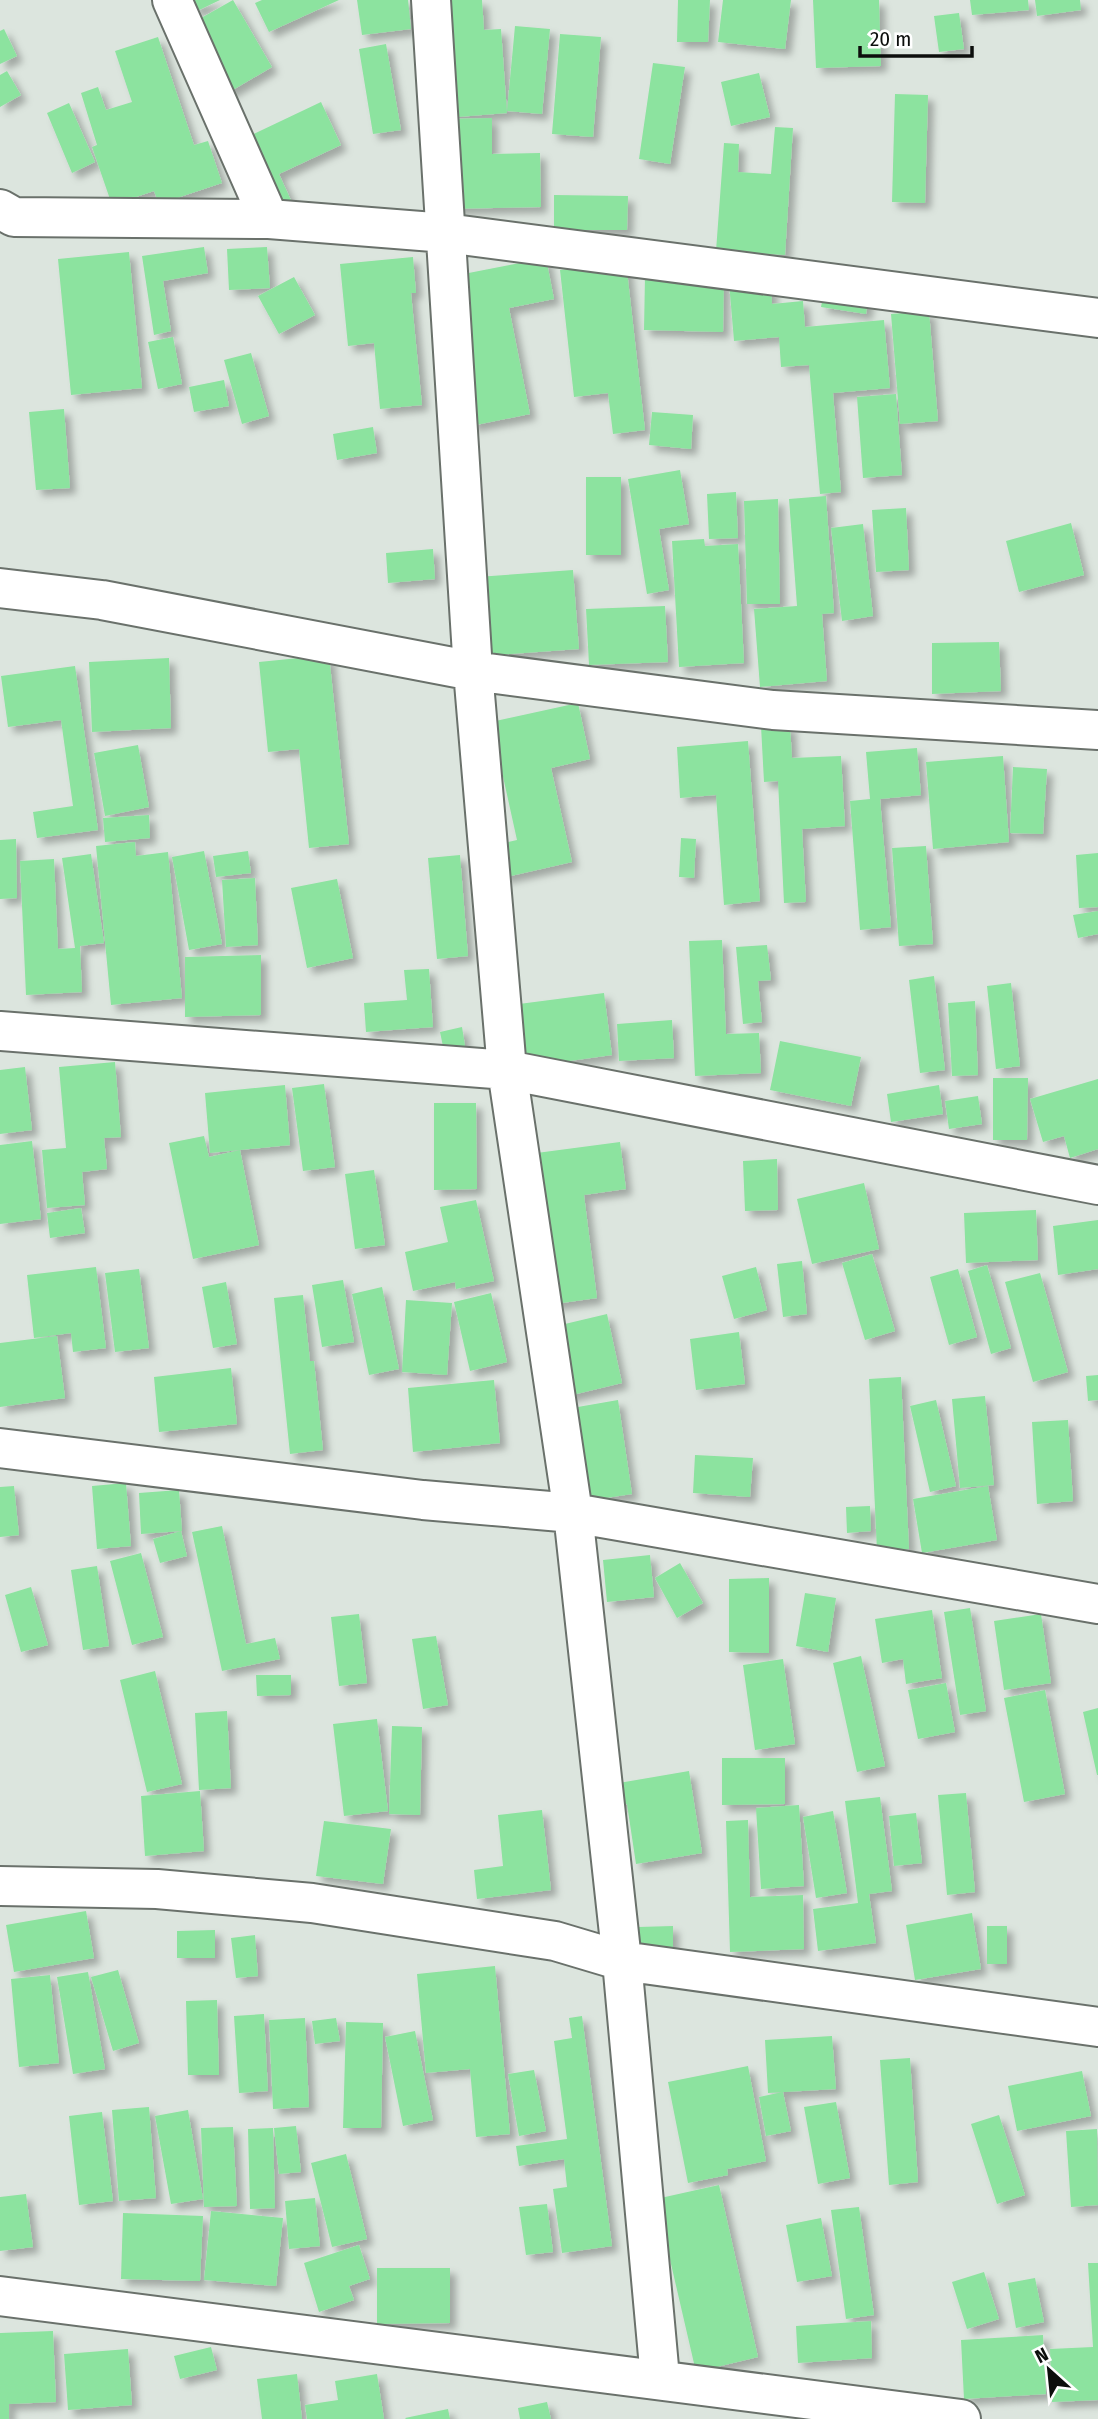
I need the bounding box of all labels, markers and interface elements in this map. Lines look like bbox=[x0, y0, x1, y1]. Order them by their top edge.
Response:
scale bar bbox=[860, 14, 972, 58]
text: 20 m bbox=[870, 26, 911, 52]
north arrow bbox=[1014, 2335, 1084, 2405]
text: N bbox=[1031, 2342, 1052, 2368]

